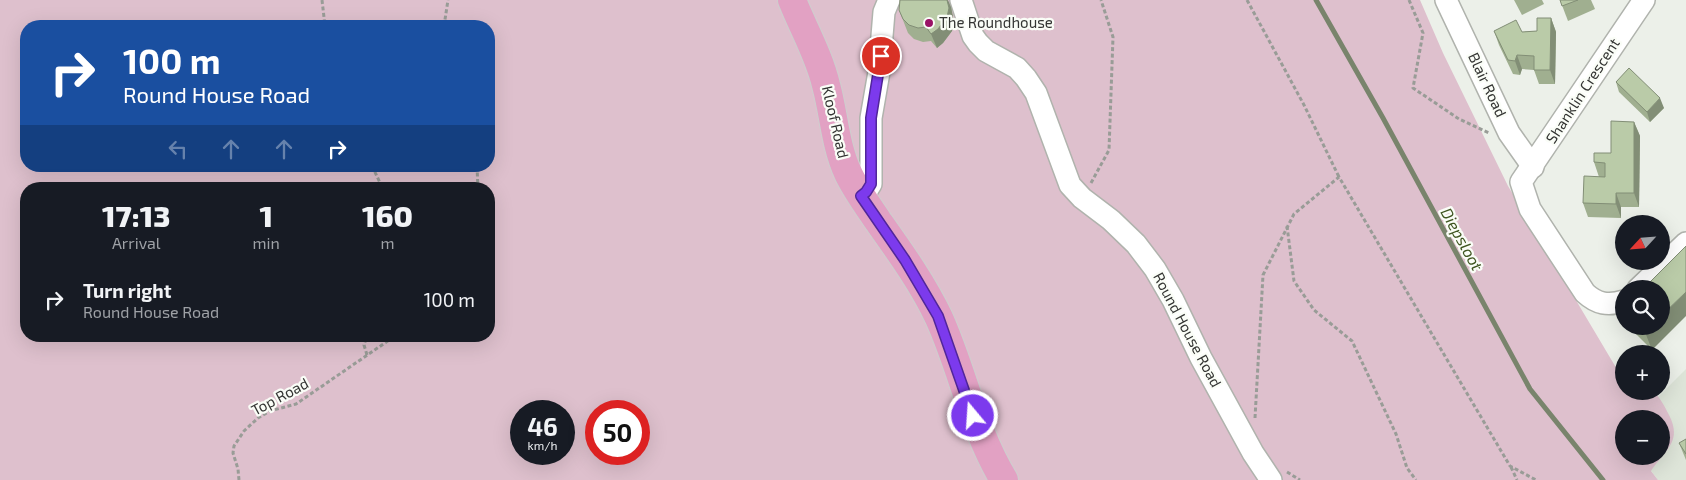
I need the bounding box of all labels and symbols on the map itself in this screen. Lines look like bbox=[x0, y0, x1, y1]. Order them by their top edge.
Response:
place label: The Roundhouse bbox=[939, 13, 1053, 31]
marker: The Roundhouse bbox=[923, 17, 935, 29]
street label: Shanklin Crescent bbox=[1541, 34, 1623, 146]
pin bbox=[860, 35, 902, 77]
street label: Blair Road bbox=[1465, 49, 1511, 120]
street label: Kloof Road bbox=[819, 84, 853, 160]
water label: Diepsloot bbox=[1437, 204, 1488, 274]
north arrow bbox=[1615, 215, 1670, 270]
street label: Round House Road bbox=[1150, 269, 1226, 390]
street label: Top Road bbox=[248, 374, 311, 419]
position arrow bbox=[946, 389, 998, 441]
speed limit sign: 50 bbox=[585, 400, 650, 465]

